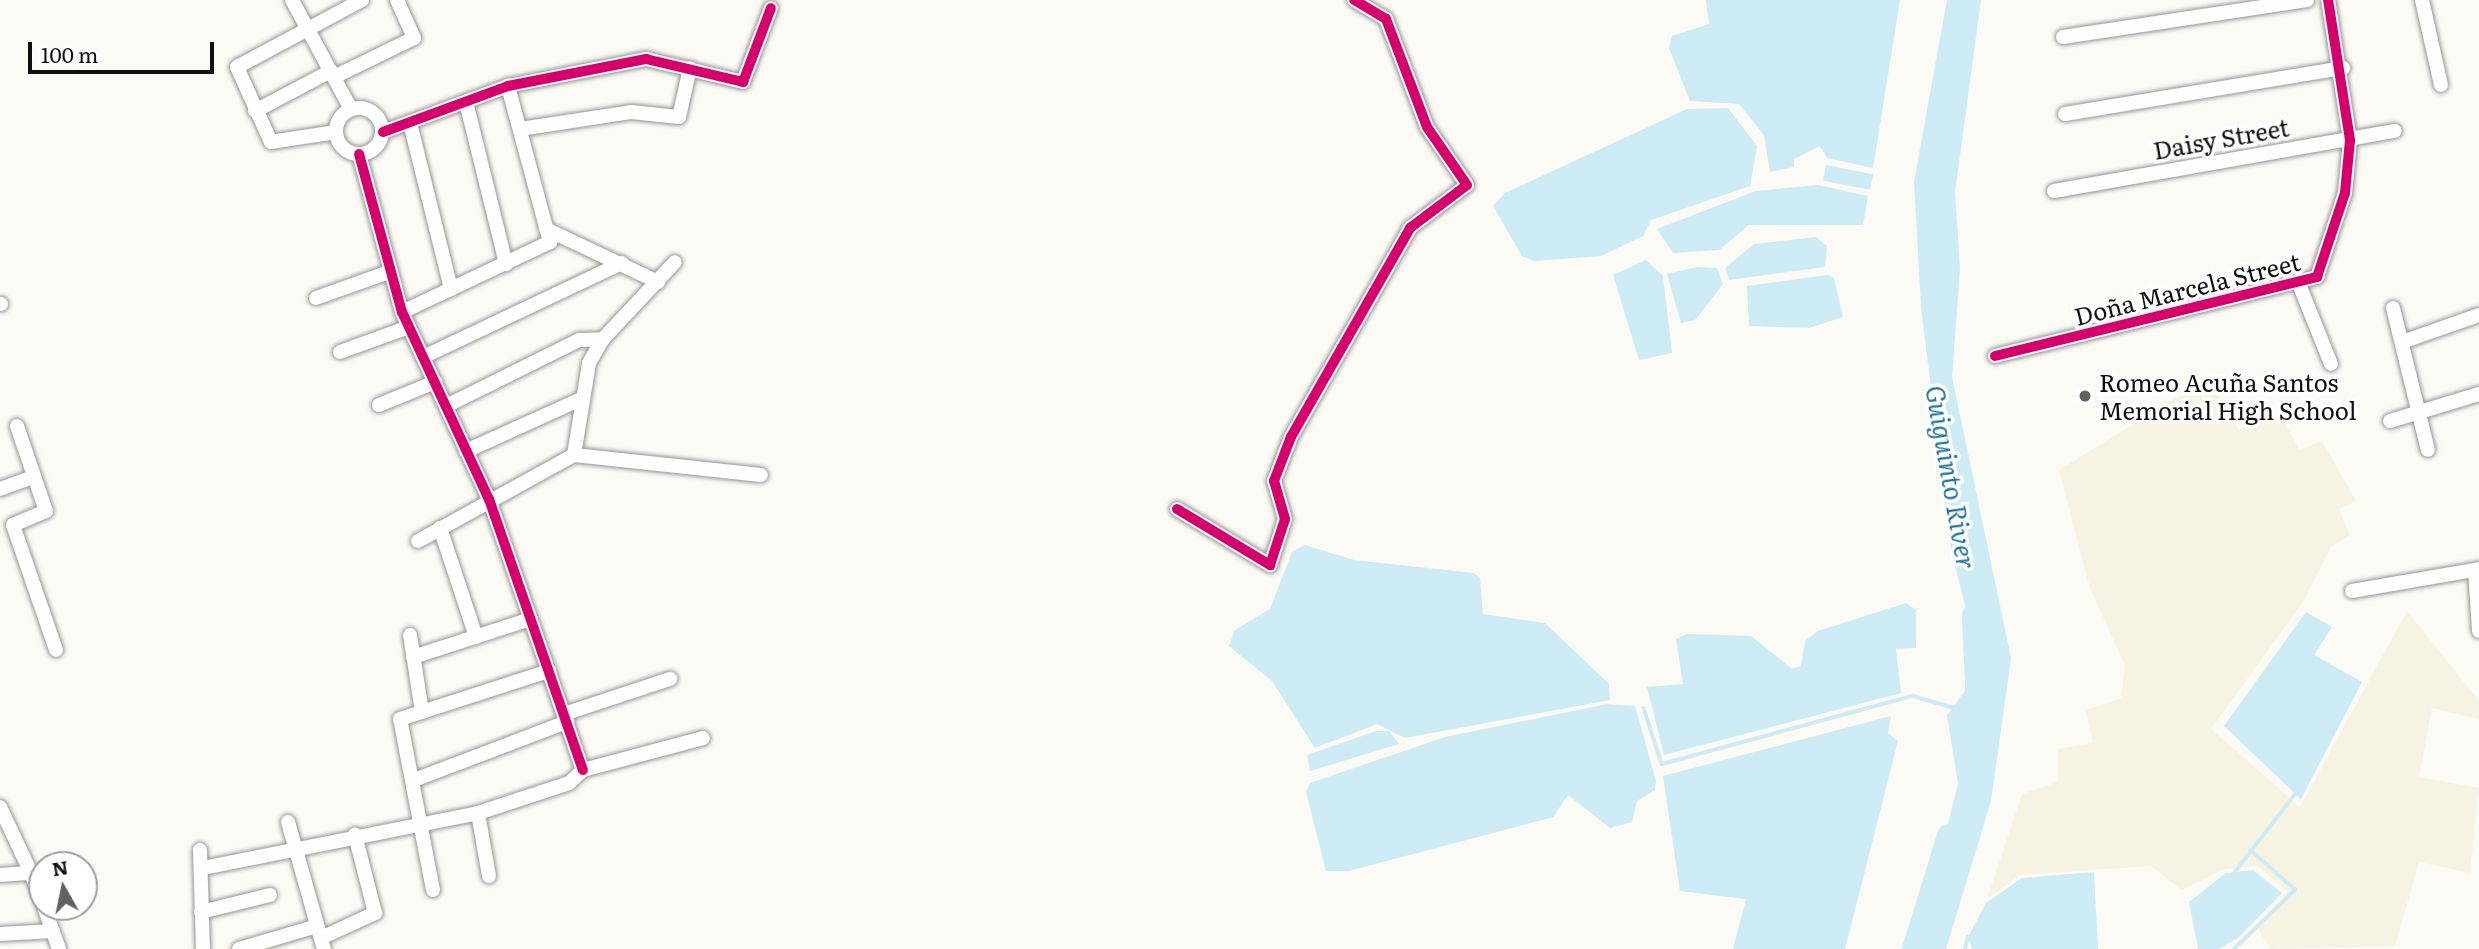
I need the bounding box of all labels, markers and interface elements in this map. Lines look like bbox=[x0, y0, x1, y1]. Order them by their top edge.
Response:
scale bar bbox=[32, 28, 217, 72]
text: 100 m bbox=[41, 38, 98, 69]
street label: Daisy Street bbox=[2151, 112, 2291, 164]
street label: Doña Marcela Street bbox=[2071, 246, 2303, 330]
place label: Romeo Acuña Santos Memorial High School bbox=[2099, 368, 2357, 424]
water label: Guiguinto River bbox=[1921, 383, 1983, 571]
marker: Romeo Acuña Santos Memorial High School bbox=[2077, 388, 2093, 404]
north arrow bbox=[28, 851, 98, 921]
text: N bbox=[50, 852, 70, 882]

